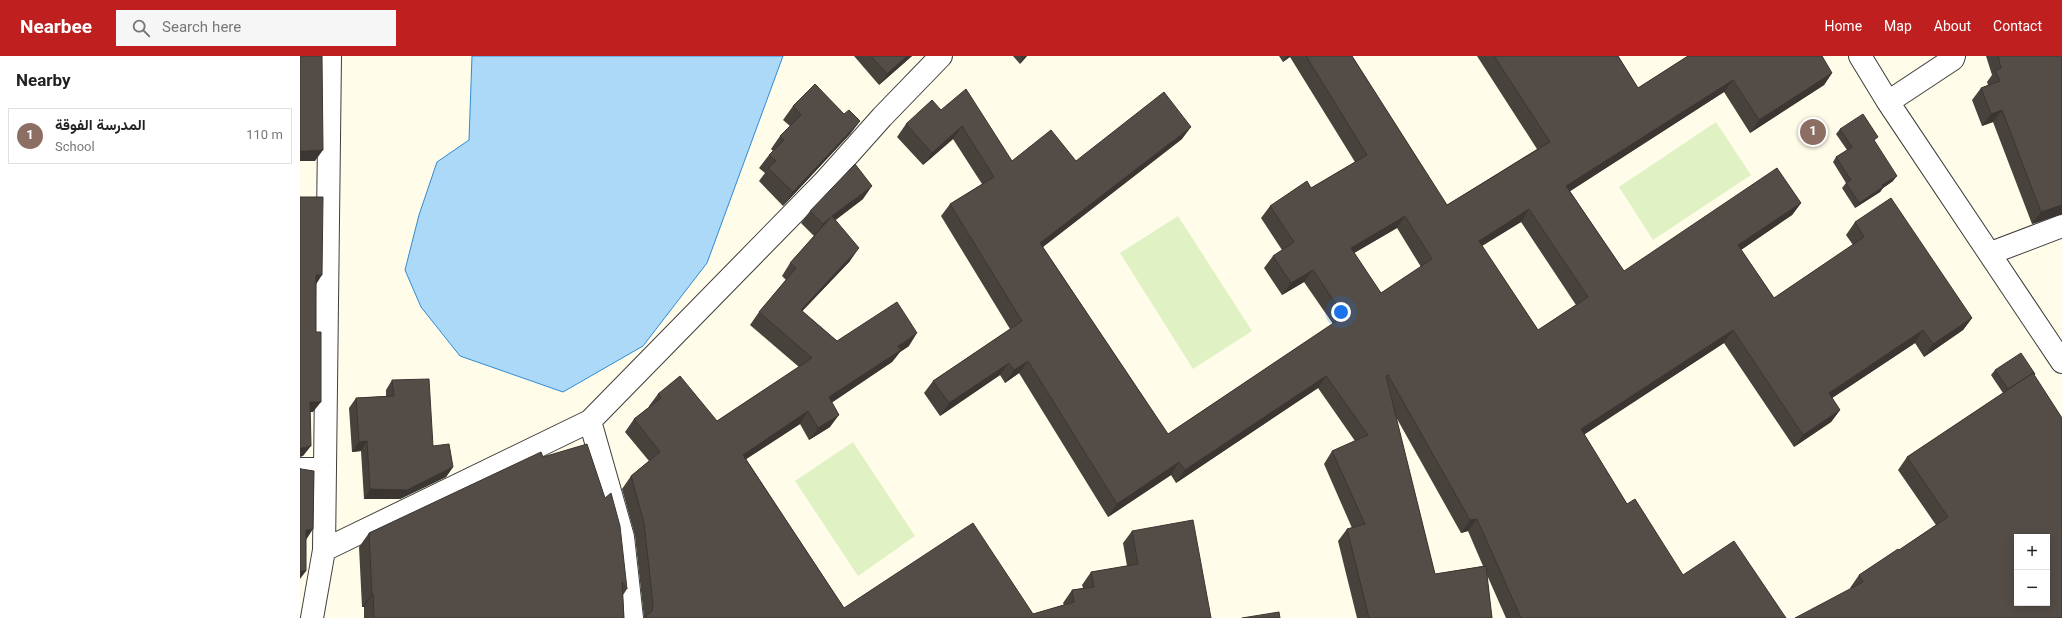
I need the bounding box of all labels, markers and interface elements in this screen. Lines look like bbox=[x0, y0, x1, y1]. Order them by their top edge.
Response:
search box bbox=[116, 10, 396, 46]
text: Nearbee bbox=[20, 14, 92, 43]
icon: search bbox=[130, 17, 152, 39]
text: Search here bbox=[162, 17, 241, 40]
text: Home bbox=[1824, 17, 1862, 39]
text: Map bbox=[1884, 17, 1912, 39]
text: About bbox=[1934, 17, 1971, 39]
text: Contact bbox=[1993, 17, 2042, 39]
text: Nearby bbox=[16, 69, 71, 95]
text: المدرسة الفوقة bbox=[55, 115, 146, 138]
pin: 1 bbox=[1800, 117, 1826, 147]
text: 1 bbox=[26, 126, 34, 146]
text: 110 m bbox=[246, 126, 283, 146]
text: School bbox=[55, 138, 95, 158]
your location bbox=[1331, 302, 1351, 322]
map controls bbox=[2014, 534, 2050, 606]
button: + bbox=[2014, 534, 2050, 570]
button: − bbox=[2014, 570, 2050, 606]

